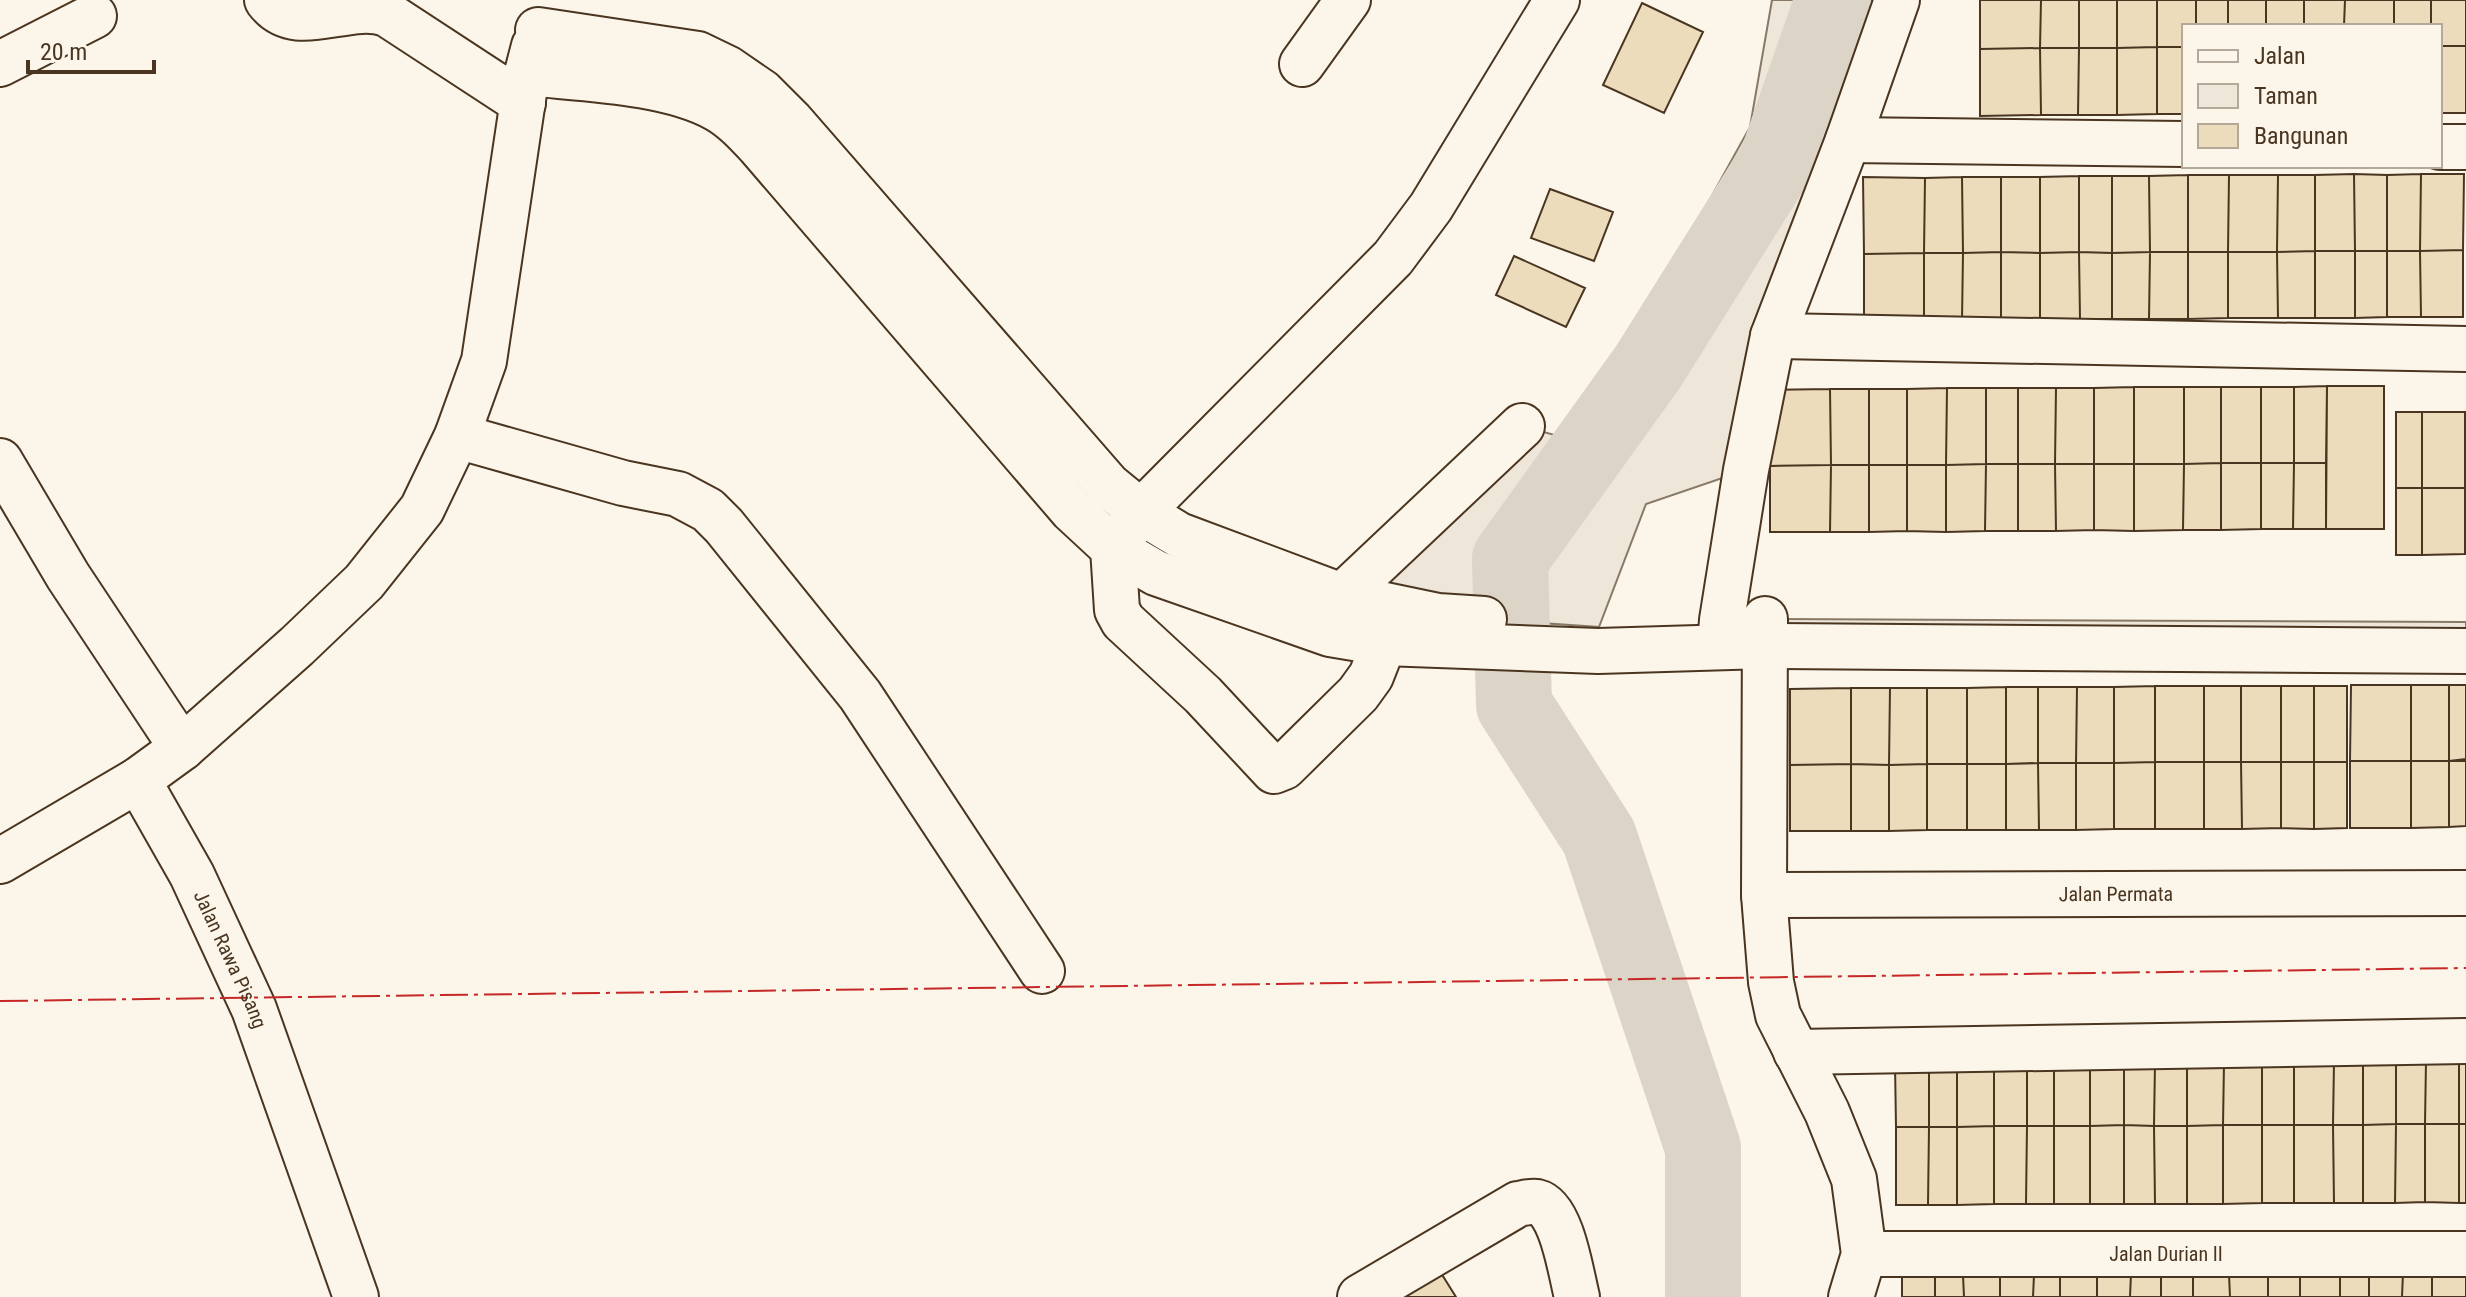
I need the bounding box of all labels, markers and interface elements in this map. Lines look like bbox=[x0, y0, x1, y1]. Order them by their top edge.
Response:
scale bar bbox=[28, 24, 154, 74]
legend bbox=[2182, 24, 2442, 168]
text: 20 m bbox=[40, 38, 87, 66]
text: Jalan bbox=[2254, 42, 2306, 70]
text: Taman bbox=[2254, 82, 2318, 110]
text: Bangunan bbox=[2254, 122, 2348, 150]
street label: Jalan Permata bbox=[2059, 882, 2173, 906]
street label: Jalan Rawa Pisang bbox=[189, 886, 272, 1032]
street label: Jalan Durian II bbox=[2109, 1242, 2223, 1266]

